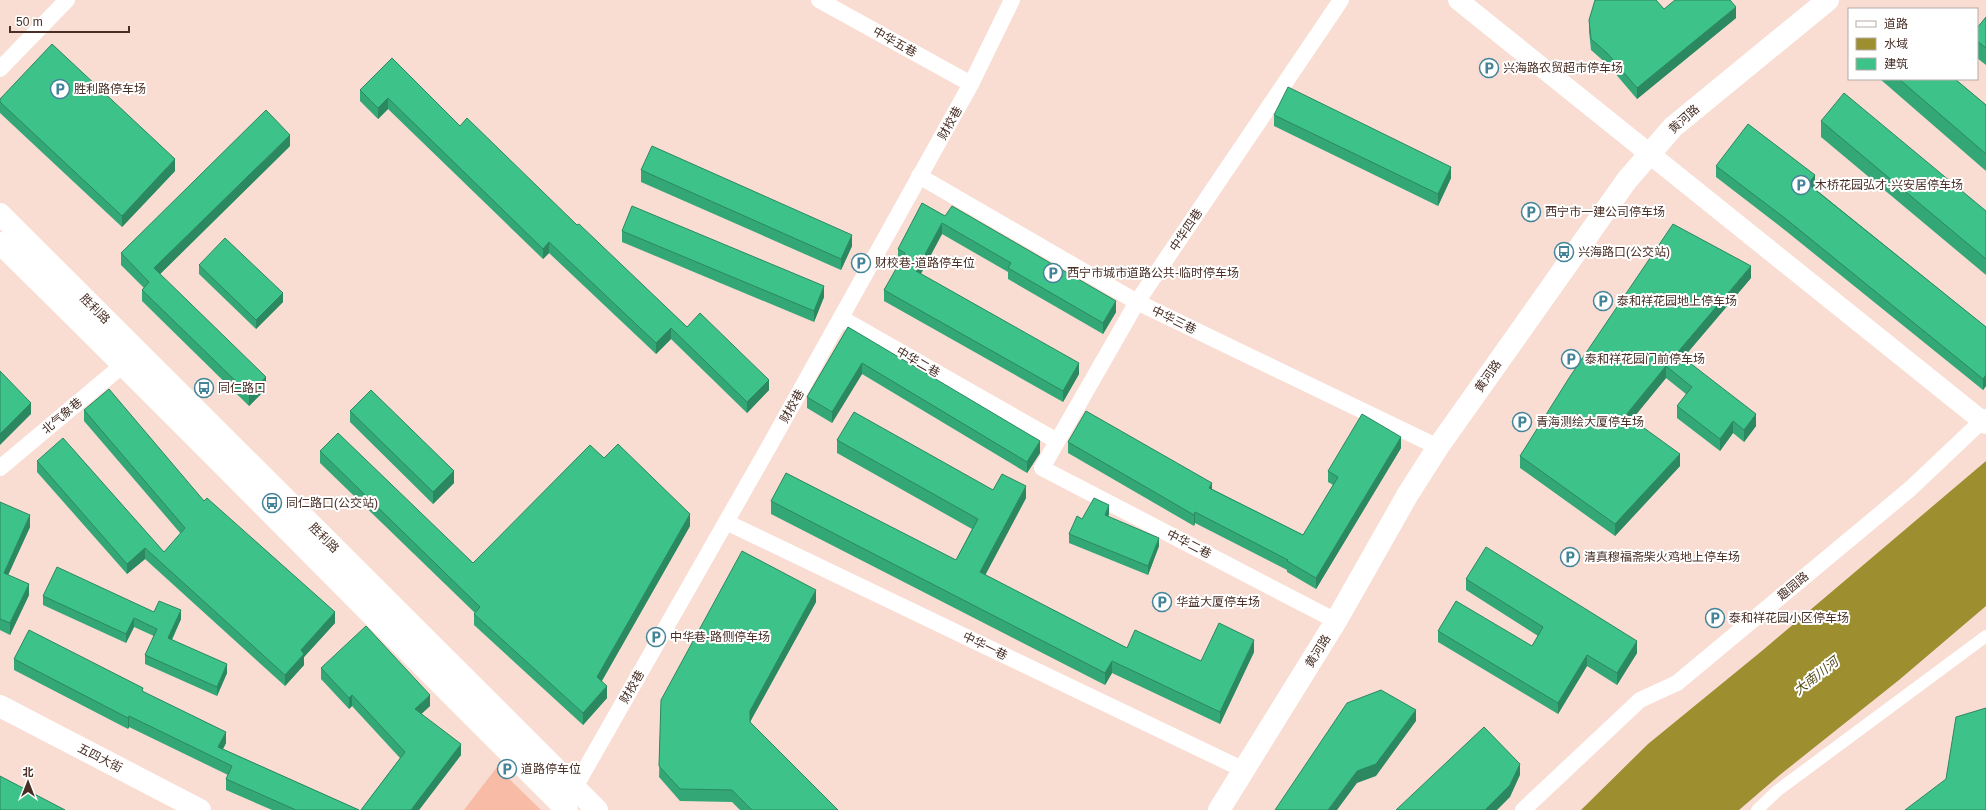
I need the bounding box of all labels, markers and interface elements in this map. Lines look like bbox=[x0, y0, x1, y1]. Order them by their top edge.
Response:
scale bar bbox=[10, 8, 129, 34]
legend bbox=[1848, 8, 1978, 80]
text: 50 m bbox=[16, 15, 43, 29]
text: 道路 bbox=[1884, 17, 1908, 31]
street label: 中华五巷 bbox=[871, 24, 919, 60]
text: 水域 bbox=[1884, 37, 1908, 51]
parking icon: 兴海路农贸超市停车场 bbox=[1478, 57, 1500, 79]
text: 建筑 bbox=[1884, 57, 1908, 71]
place label: 兴海路农贸超市停车场 bbox=[1503, 61, 1623, 75]
parking icon: 胜利路停车场 bbox=[49, 78, 71, 100]
place label: 胜利路停车场 bbox=[74, 82, 146, 96]
street label: 黄河路 bbox=[1666, 102, 1702, 136]
street label: 财校巷 bbox=[935, 104, 965, 142]
parking icon: 木桥花园弘才·兴安居停车场 bbox=[1790, 174, 1812, 196]
place label: 木桥花园弘才·兴安居停车场 bbox=[1815, 178, 1963, 192]
parking icon: 西宁市一建公司停车场 bbox=[1520, 201, 1542, 223]
place label: 西宁市一建公司停车场 bbox=[1545, 205, 1665, 219]
street label: 中华四巷 bbox=[1167, 206, 1205, 254]
bus stop icon: 兴海路口(公交站) bbox=[1553, 241, 1575, 263]
place label: 兴海路口(公交站) bbox=[1578, 245, 1670, 259]
parking icon: 财校巷-道路停车位 bbox=[850, 252, 872, 274]
place label: 财校巷-道路停车位 bbox=[875, 256, 975, 270]
parking icon: 西宁市城市道路公共-临时停车场 bbox=[1042, 262, 1064, 284]
place label: 西宁市城市道路公共-临时停车场 bbox=[1067, 266, 1239, 280]
parking icon: 泰和祥花园地上停车场 bbox=[1592, 290, 1614, 312]
street label: 胜利路 bbox=[77, 291, 113, 327]
place label: 泰和祥花园地上停车场 bbox=[1617, 294, 1737, 308]
street label: 中华三巷 bbox=[1149, 303, 1199, 337]
street label: 中华二巷 bbox=[894, 344, 942, 380]
parking icon: 泰和祥花园门前停车场 bbox=[1560, 348, 1582, 370]
place label: 泰和祥花园门前停车场 bbox=[1585, 352, 1705, 366]
street label: 黄河路 bbox=[1472, 357, 1504, 395]
bus stop icon: 同仁路口 bbox=[193, 377, 215, 399]
place label: 同仁路口 bbox=[218, 381, 266, 395]
street label: 财校巷 bbox=[777, 387, 807, 425]
street label: 北气象巷 bbox=[39, 395, 85, 437]
parking icon: 青海测绘大厦停车场 bbox=[1511, 411, 1533, 433]
place label: 青海测绘大厦停车场 bbox=[1536, 415, 1644, 429]
bus stop icon: 同仁路口(公交站) bbox=[261, 492, 283, 514]
place label: 同仁路口(公交站) bbox=[286, 496, 378, 510]
street label: 胜利路 bbox=[306, 520, 342, 556]
street label: 中华二巷 bbox=[1164, 527, 1214, 561]
parking icon: 清真穆福斋柴火鸡地上停车场 bbox=[1559, 546, 1581, 568]
place label: 清真穆福斋柴火鸡地上停车场 bbox=[1584, 550, 1740, 564]
street label: 趣园路 bbox=[1775, 569, 1811, 603]
parking icon: 华益大厦停车场 bbox=[1151, 591, 1173, 613]
place label: 华益大厦停车场 bbox=[1176, 595, 1260, 609]
parking icon: 泰和祥花园小区停车场 bbox=[1704, 607, 1726, 629]
place label: 泰和祥花园小区停车场 bbox=[1729, 611, 1849, 625]
parking icon: 中华巷-路侧停车场 bbox=[645, 626, 667, 648]
street label: 中华一巷 bbox=[960, 629, 1010, 663]
place label: 中华巷-路侧停车场 bbox=[670, 630, 770, 644]
street label: 黄河路 bbox=[1303, 632, 1333, 670]
water label: 大南川河 bbox=[1791, 652, 1843, 698]
street label: 财校巷 bbox=[617, 668, 647, 706]
street label: 五四大街 bbox=[75, 741, 125, 775]
parking icon: 道路停车位 bbox=[496, 758, 518, 780]
north arrow bbox=[8, 762, 48, 802]
place label: 道路停车位 bbox=[521, 762, 581, 776]
text: 北 bbox=[23, 766, 34, 778]

